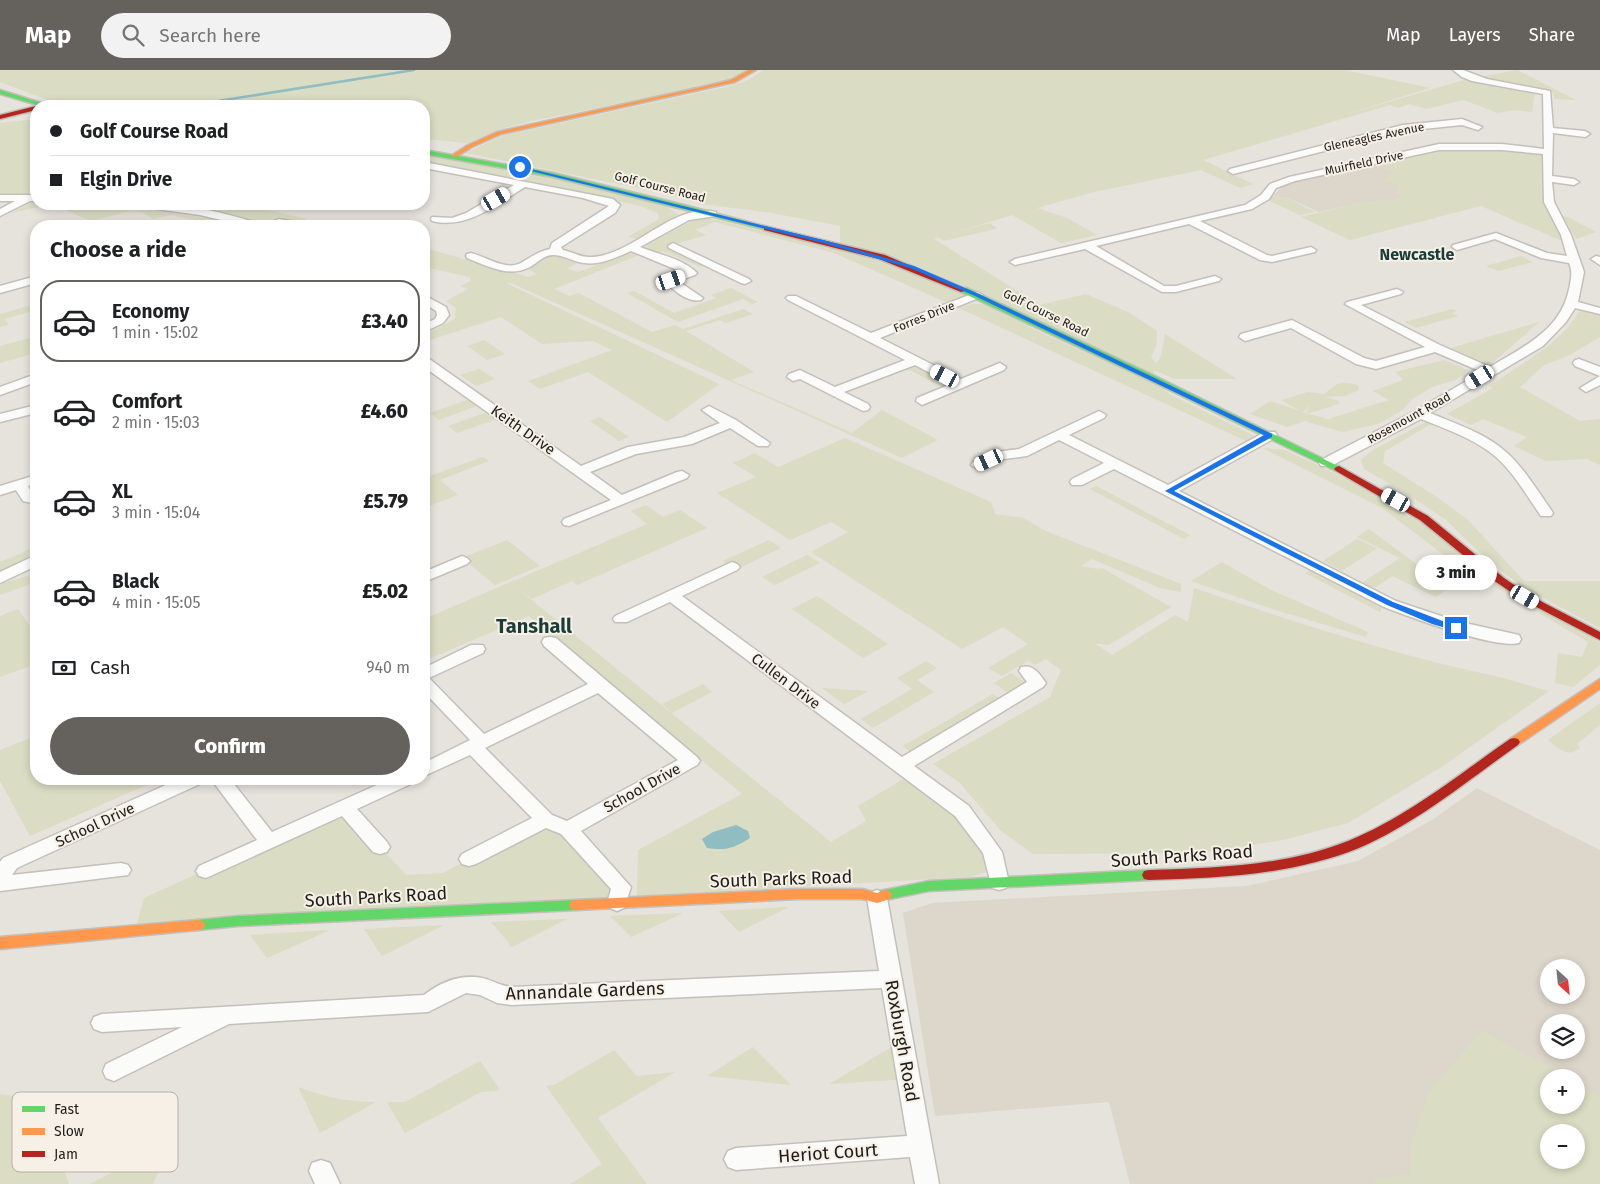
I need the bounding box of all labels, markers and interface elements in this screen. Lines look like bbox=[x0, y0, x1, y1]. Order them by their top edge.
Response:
search box bbox=[101, 13, 451, 58]
text: Map bbox=[25, 21, 71, 49]
icon: search bbox=[119, 21, 147, 49]
text: Search here bbox=[159, 24, 261, 47]
text: Map bbox=[1386, 24, 1421, 46]
text: Layers bbox=[1449, 24, 1501, 46]
text: Share bbox=[1529, 24, 1575, 46]
text: Golf Course Road bbox=[80, 120, 229, 143]
street label: Gleneagles Avenue bbox=[1323, 120, 1425, 154]
street label: Muirfield Drive bbox=[1324, 148, 1404, 178]
route start bbox=[509, 156, 531, 178]
text: Elgin Drive bbox=[80, 168, 172, 191]
street label: Golf Course Road bbox=[613, 169, 707, 205]
car bbox=[479, 185, 512, 213]
text: Choose a ride bbox=[50, 236, 186, 263]
district label: Newcastle bbox=[1380, 245, 1455, 264]
car bbox=[654, 268, 687, 292]
street label: Golf Course Road bbox=[1001, 286, 1091, 340]
street label: Forres Drive bbox=[891, 298, 957, 336]
icon: car bbox=[52, 299, 97, 344]
text: Economy bbox=[112, 300, 189, 323]
text: £3.40 bbox=[361, 310, 408, 333]
text: 1 min · 15:02 bbox=[112, 323, 199, 342]
car bbox=[928, 363, 961, 389]
car bbox=[1463, 363, 1496, 391]
icon: car bbox=[52, 389, 97, 434]
street label: Rosemount Road bbox=[1365, 389, 1453, 447]
text: Comfort bbox=[112, 390, 182, 413]
text: £4.60 bbox=[361, 400, 408, 423]
street label: Keith Drive bbox=[487, 401, 559, 459]
text: 2 min · 15:03 bbox=[112, 413, 200, 432]
car bbox=[972, 447, 1005, 473]
icon: car bbox=[52, 479, 97, 524]
text: XL bbox=[112, 480, 133, 503]
car bbox=[1379, 486, 1412, 514]
text: £5.79 bbox=[363, 490, 408, 513]
text: 3 min · 15:04 bbox=[112, 503, 200, 522]
callout: 3 min bbox=[1415, 556, 1497, 590]
text: 3 min bbox=[1436, 563, 1476, 582]
icon: car bbox=[52, 569, 97, 614]
text: Black bbox=[112, 570, 159, 593]
text: £5.02 bbox=[362, 580, 408, 603]
car bbox=[1508, 583, 1541, 611]
text: 4 min · 15:05 bbox=[112, 593, 200, 612]
district label: Tanshall bbox=[496, 614, 572, 638]
route end bbox=[1445, 617, 1467, 639]
street label: Cullen Drive bbox=[748, 649, 824, 713]
icon: cash bbox=[50, 654, 78, 682]
text: Cash bbox=[90, 656, 131, 679]
text: 940 m bbox=[366, 658, 410, 677]
button: Confirm bbox=[50, 717, 410, 775]
street label: School Drive bbox=[600, 759, 684, 817]
street label: School Drive bbox=[53, 799, 137, 851]
street label: South Parks Road bbox=[1110, 840, 1254, 872]
street label: South Parks Road bbox=[709, 866, 853, 892]
street label: South Parks Road bbox=[304, 882, 448, 912]
north arrow bbox=[1540, 959, 1585, 1004]
map controls bbox=[1540, 959, 1585, 1169]
street label: Annandale Gardens bbox=[505, 977, 665, 1005]
street label: Roxburgh Road bbox=[880, 978, 924, 1104]
button: layers bbox=[1540, 1014, 1585, 1059]
button: + bbox=[1540, 1069, 1585, 1114]
legend bbox=[12, 1092, 178, 1172]
text: Fast bbox=[54, 1101, 80, 1118]
text: Slow bbox=[54, 1123, 84, 1140]
button: − bbox=[1540, 1124, 1585, 1169]
street label: Heriot Court bbox=[777, 1139, 879, 1167]
text: Jam bbox=[54, 1146, 78, 1163]

